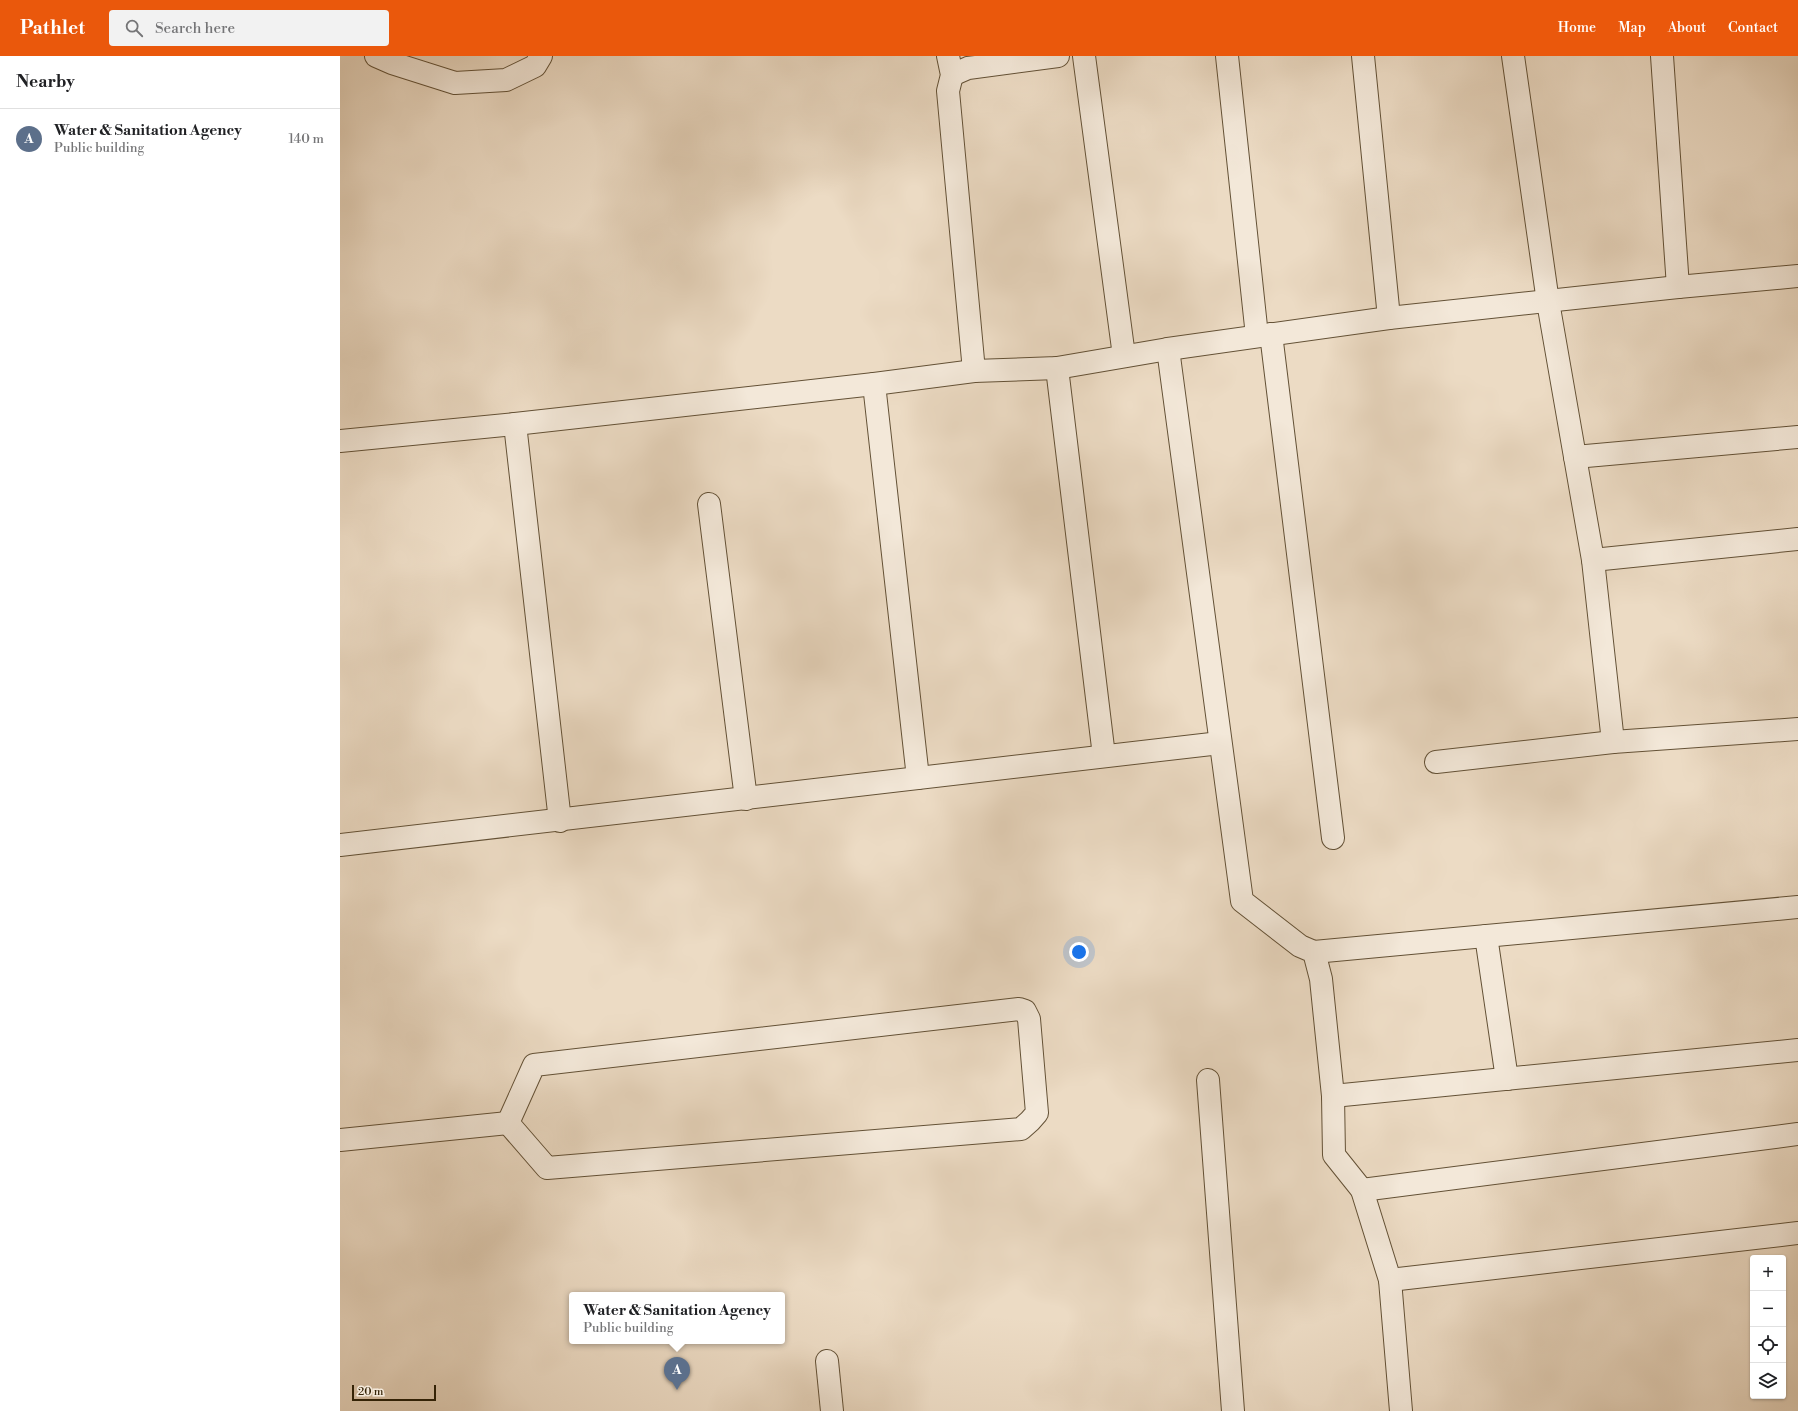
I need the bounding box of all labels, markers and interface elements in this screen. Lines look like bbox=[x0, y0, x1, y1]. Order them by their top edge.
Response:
search box bbox=[109, 10, 389, 46]
text: Pathlet bbox=[20, 16, 85, 40]
icon: search bbox=[123, 17, 145, 39]
text: Search here bbox=[155, 19, 235, 38]
text: Home bbox=[1558, 19, 1596, 37]
text: Map bbox=[1618, 19, 1646, 37]
text: About bbox=[1668, 19, 1706, 37]
text: Contact bbox=[1728, 19, 1778, 37]
text: Nearby bbox=[16, 71, 75, 93]
text: Water & Sanitation Agency bbox=[54, 121, 242, 140]
text: A bbox=[24, 131, 34, 147]
text: 140 m bbox=[288, 131, 324, 147]
text: Public building bbox=[54, 140, 144, 156]
your location bbox=[1069, 942, 1089, 962]
map controls bbox=[1750, 1255, 1786, 1399]
button: + bbox=[1750, 1255, 1786, 1291]
button: − bbox=[1750, 1291, 1786, 1327]
popup bbox=[569, 1292, 785, 1344]
text: Water & Sanitation Agency bbox=[583, 1301, 771, 1320]
text: Public building bbox=[583, 1320, 673, 1336]
button: locate bbox=[1750, 1327, 1786, 1363]
pin: A bbox=[664, 1357, 690, 1390]
button: layers bbox=[1750, 1363, 1786, 1399]
scale bar bbox=[352, 1383, 436, 1402]
text: 20 m bbox=[358, 1385, 383, 1399]

